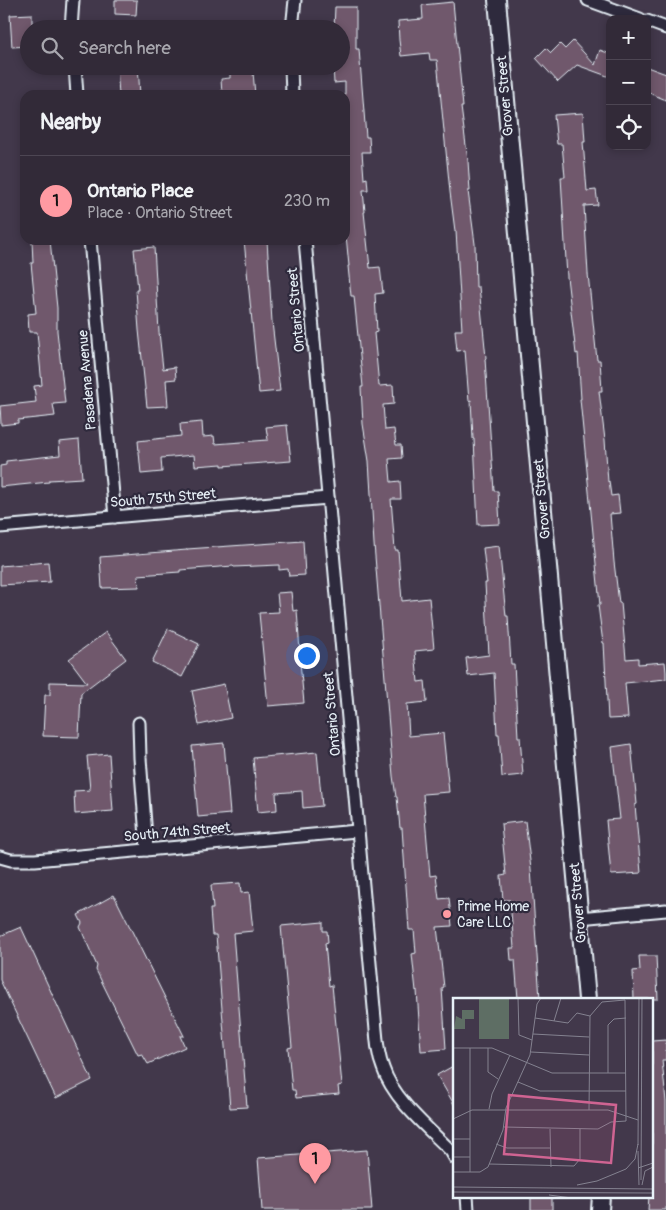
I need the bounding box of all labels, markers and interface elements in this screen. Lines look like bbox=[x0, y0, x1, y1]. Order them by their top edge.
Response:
map controls bbox=[606, 15, 651, 150]
button: + bbox=[606, 15, 651, 60]
search box bbox=[20, 20, 350, 75]
icon: search bbox=[38, 34, 66, 62]
text: Search here bbox=[78, 36, 171, 60]
street label: Grover Street bbox=[493, 55, 517, 137]
button: − bbox=[606, 60, 651, 105]
button: locate bbox=[606, 105, 651, 150]
text: Nearby bbox=[40, 109, 101, 136]
text: Ontario Place bbox=[87, 179, 193, 203]
text: 1 bbox=[53, 191, 59, 211]
text: 230 m bbox=[284, 191, 330, 211]
text: Place · Ontario Street bbox=[87, 203, 232, 223]
street label: Ontario Street bbox=[284, 267, 308, 353]
street label: Pasadena Avenue bbox=[74, 329, 100, 431]
street label: Grover Street bbox=[530, 458, 554, 540]
street label: South 75th Street bbox=[109, 485, 217, 511]
your location bbox=[294, 643, 320, 669]
street label: Ontario Street bbox=[320, 671, 344, 757]
street label: South 74th Street bbox=[123, 819, 231, 845]
street label: Grover Street bbox=[566, 862, 590, 944]
place label: Prime Home Care LLC bbox=[457, 898, 529, 931]
marker: Prime Home Care LLC bbox=[441, 908, 453, 920]
inset map bbox=[453, 998, 654, 1198]
pin: 1 bbox=[299, 1143, 331, 1184]

